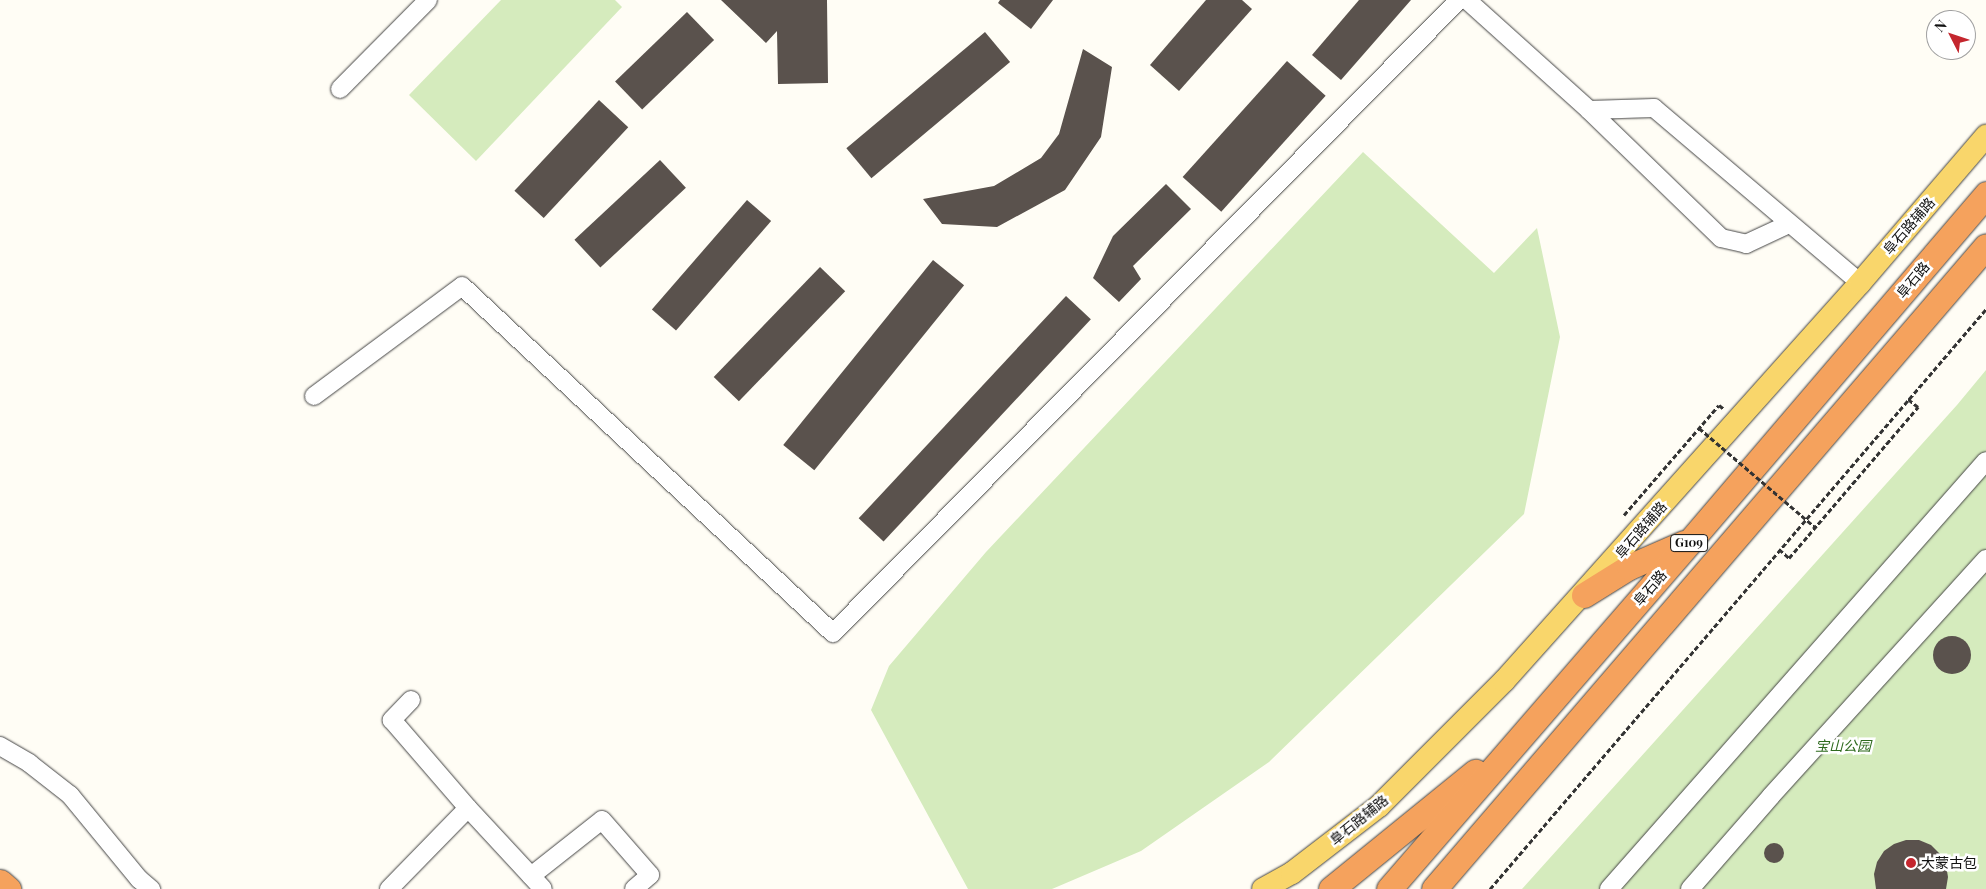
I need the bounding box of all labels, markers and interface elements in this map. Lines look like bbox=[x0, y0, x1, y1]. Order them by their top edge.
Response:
north arrow bbox=[1926, 10, 1976, 60]
text: N bbox=[1930, 15, 1951, 36]
street label: 阜石路辅路 bbox=[1880, 194, 1938, 258]
street label: 阜石路 bbox=[1893, 259, 1933, 301]
street label: 阜石路辅路 bbox=[1612, 498, 1670, 562]
road number: G109 bbox=[1669, 534, 1709, 552]
street label: 阜石路 bbox=[1630, 567, 1670, 609]
park label: 宝山公园 bbox=[1815, 738, 1871, 754]
street label: 阜石路辅路 bbox=[1327, 791, 1391, 849]
place label: 大蒙古包 bbox=[1921, 855, 1977, 871]
marker: 大蒙古包 bbox=[1905, 857, 1917, 869]

